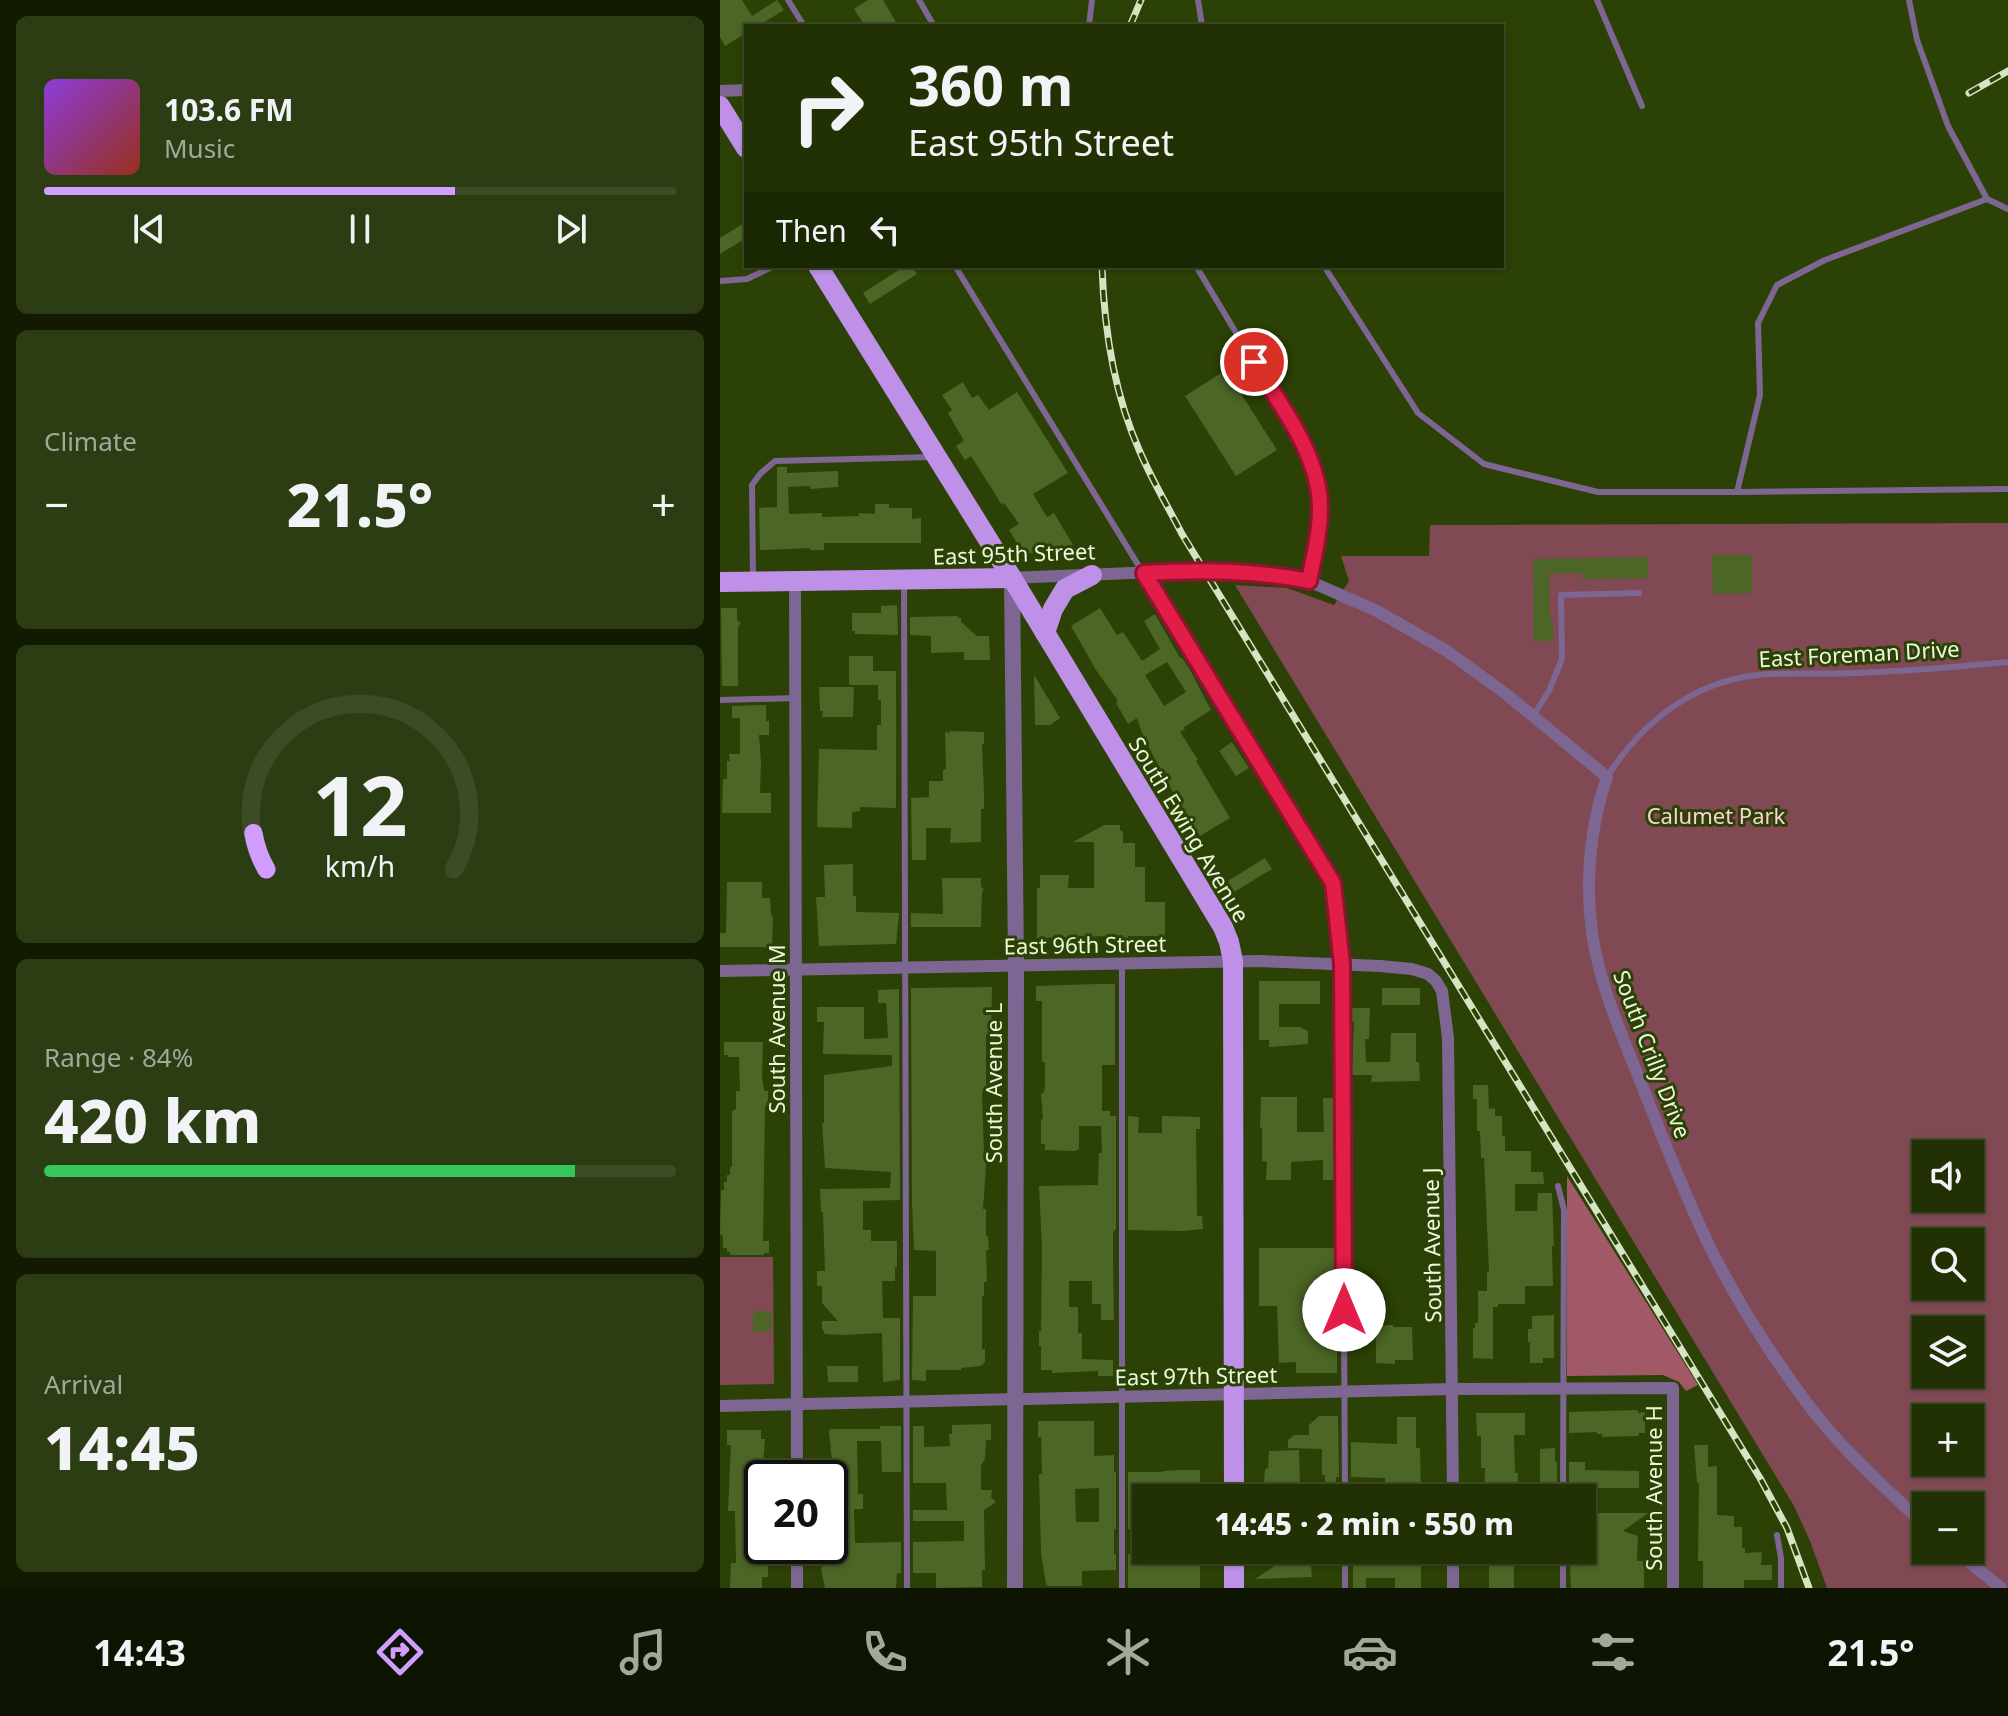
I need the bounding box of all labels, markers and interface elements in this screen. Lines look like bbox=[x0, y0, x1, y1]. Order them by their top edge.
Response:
text: 360 m bbox=[908, 46, 1073, 122]
icon: right bbox=[776, 56, 880, 160]
text: 103.6 FM bbox=[164, 89, 294, 130]
text: East 95th Street bbox=[908, 118, 1174, 167]
text: Music bbox=[164, 130, 235, 166]
icon: previous bbox=[127, 207, 171, 251]
icon: pause bbox=[338, 207, 382, 251]
icon: next bbox=[549, 207, 593, 251]
icon: left bbox=[863, 208, 907, 252]
text: Then bbox=[776, 210, 847, 251]
pin bbox=[1220, 328, 1288, 396]
icon: arrive bbox=[1232, 340, 1276, 384]
text: Climate bbox=[44, 423, 137, 459]
text: 21.5° bbox=[287, 463, 433, 545]
text: − bbox=[44, 474, 69, 534]
text: + bbox=[651, 474, 676, 534]
street label: East 95th Street bbox=[932, 535, 1096, 571]
street label: East Foreman Drive bbox=[1758, 633, 1960, 673]
street label: South Ewing Avenue bbox=[1123, 731, 1257, 927]
text: 12 bbox=[312, 747, 408, 860]
park label: Calumet Park bbox=[1647, 800, 1786, 830]
text: km/h bbox=[325, 846, 395, 885]
street label: East 96th Street bbox=[1003, 928, 1167, 960]
street label: South Avenue M bbox=[761, 944, 791, 1114]
street label: South Crilly Drive bbox=[1607, 966, 1699, 1142]
street label: South Avenue L bbox=[978, 1003, 1008, 1163]
text: Range · 84% bbox=[44, 1039, 193, 1075]
text: 420 km bbox=[44, 1079, 261, 1161]
map controls bbox=[1912, 1140, 1984, 1564]
button: sound bbox=[1912, 1140, 1984, 1212]
street label: South Avenue J bbox=[1415, 1167, 1447, 1323]
button: search bbox=[1912, 1228, 1984, 1300]
position arrow bbox=[1302, 1268, 1386, 1352]
button: layers bbox=[1912, 1316, 1984, 1388]
street label: East 97th Street bbox=[1114, 1359, 1278, 1391]
text: Arrival bbox=[44, 1366, 123, 1402]
button: + bbox=[1912, 1404, 1984, 1476]
street label: South Avenue H bbox=[1638, 1405, 1668, 1571]
text: 14:45 bbox=[44, 1406, 200, 1488]
speed limit sign: 20 bbox=[744, 1460, 848, 1564]
button: − bbox=[1912, 1492, 1984, 1564]
text: 14:45 · 2 min · 550 m bbox=[1214, 1503, 1514, 1544]
icon: directions bbox=[372, 1624, 428, 1680]
icon: music bbox=[615, 1624, 671, 1680]
icon: phone bbox=[857, 1624, 913, 1680]
icon: climate bbox=[1100, 1624, 1156, 1680]
icon: car bbox=[1342, 1624, 1398, 1680]
icon: filters bbox=[1585, 1624, 1641, 1680]
text: 14:43 bbox=[93, 1628, 186, 1677]
text: 21.5° bbox=[1827, 1628, 1915, 1677]

